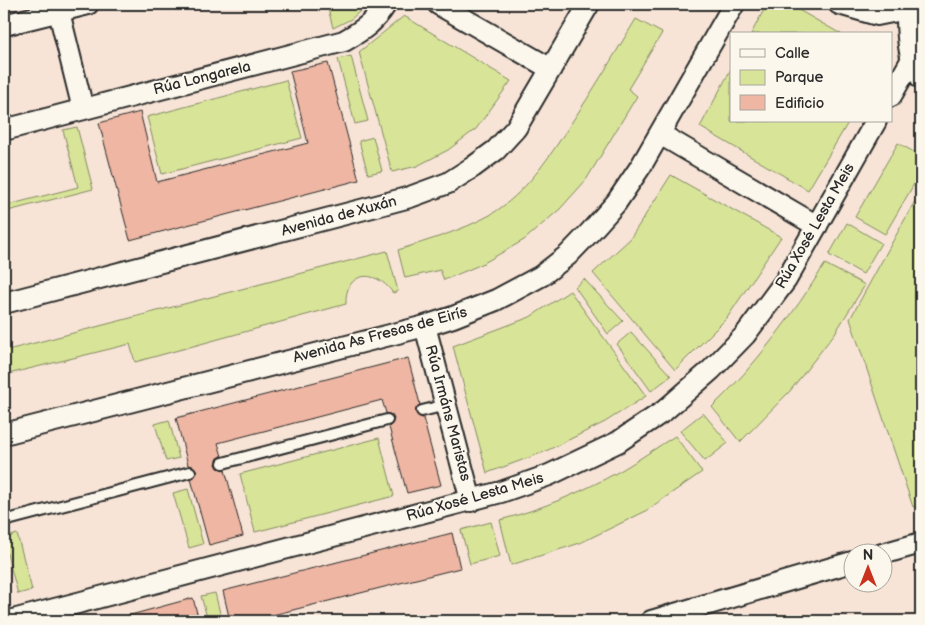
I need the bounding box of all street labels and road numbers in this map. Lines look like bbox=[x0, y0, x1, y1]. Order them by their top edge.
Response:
street label: Rúa Longarela bbox=[151, 57, 253, 99]
street label: Rúa Xosé Lesta Meis bbox=[771, 159, 859, 292]
street label: Avenida de Xuxán bbox=[279, 191, 399, 241]
street label: Avenida As Fresas de Eirís bbox=[291, 302, 470, 367]
street label: Rúa Irmáns Maristas bbox=[421, 343, 475, 484]
street label: Rúa Xosé Lesta Meis bbox=[404, 468, 546, 526]

